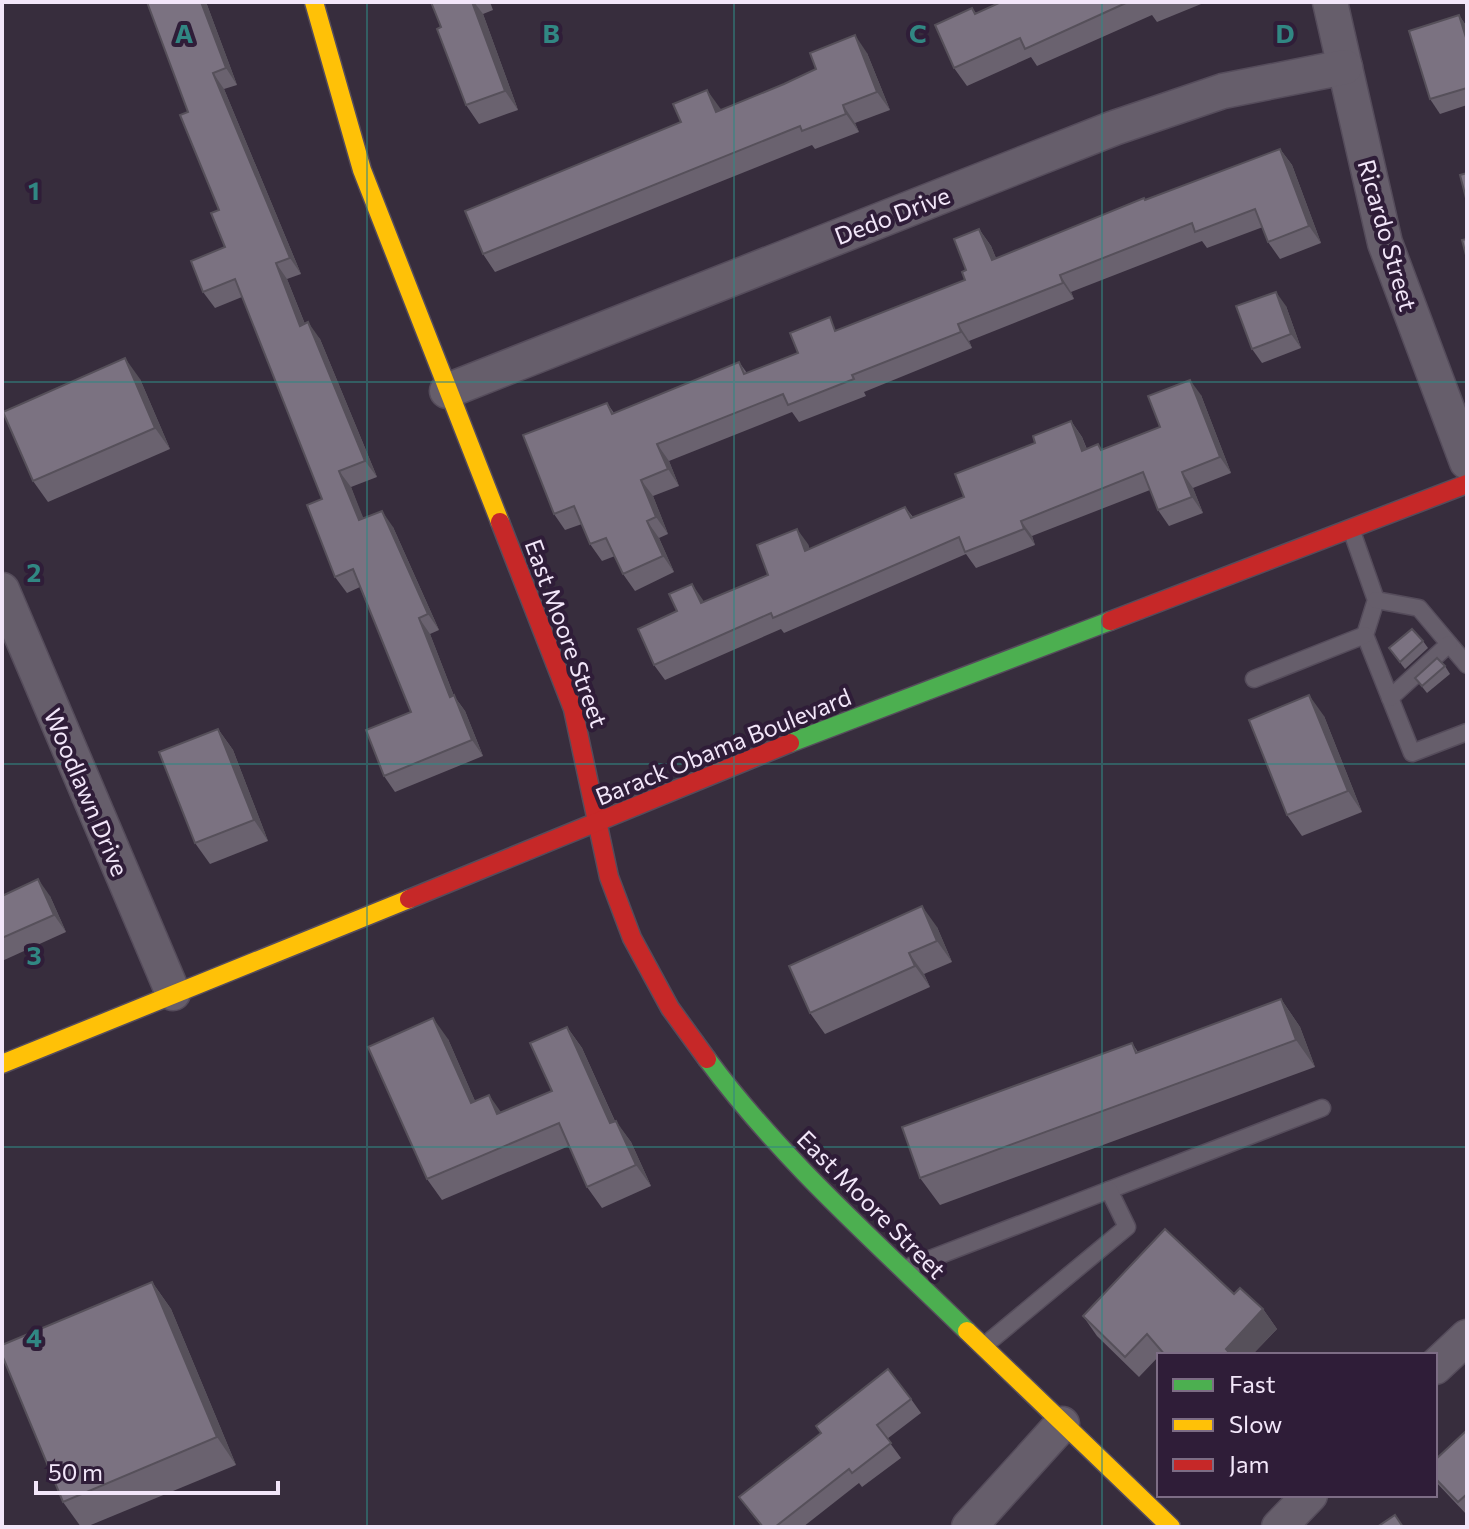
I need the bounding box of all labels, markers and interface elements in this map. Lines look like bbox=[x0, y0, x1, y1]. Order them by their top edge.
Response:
text: A bbox=[175, 17, 194, 48]
text: B bbox=[542, 17, 560, 48]
text: C bbox=[909, 17, 927, 48]
text: D bbox=[1275, 17, 1295, 48]
street label: Ricardo Street bbox=[1352, 156, 1424, 314]
text: 1 bbox=[28, 174, 40, 205]
street label: Dedo Drive bbox=[830, 180, 954, 250]
street label: East Moore Street bbox=[520, 535, 615, 731]
text: 2 bbox=[27, 556, 41, 587]
street label: Barack Obama Boulevard bbox=[591, 681, 855, 811]
street label: Woodlawn Drive bbox=[39, 704, 135, 880]
text: 3 bbox=[26, 939, 42, 970]
street label: East Moore Street bbox=[792, 1124, 952, 1284]
text: 4 bbox=[26, 1321, 42, 1352]
legend bbox=[1157, 1353, 1437, 1497]
text: Fast bbox=[1229, 1369, 1276, 1398]
text: Slow bbox=[1229, 1409, 1282, 1438]
scale bar bbox=[36, 1445, 278, 1495]
text: Jam bbox=[1229, 1449, 1269, 1478]
text: 50 m bbox=[48, 1457, 103, 1486]

